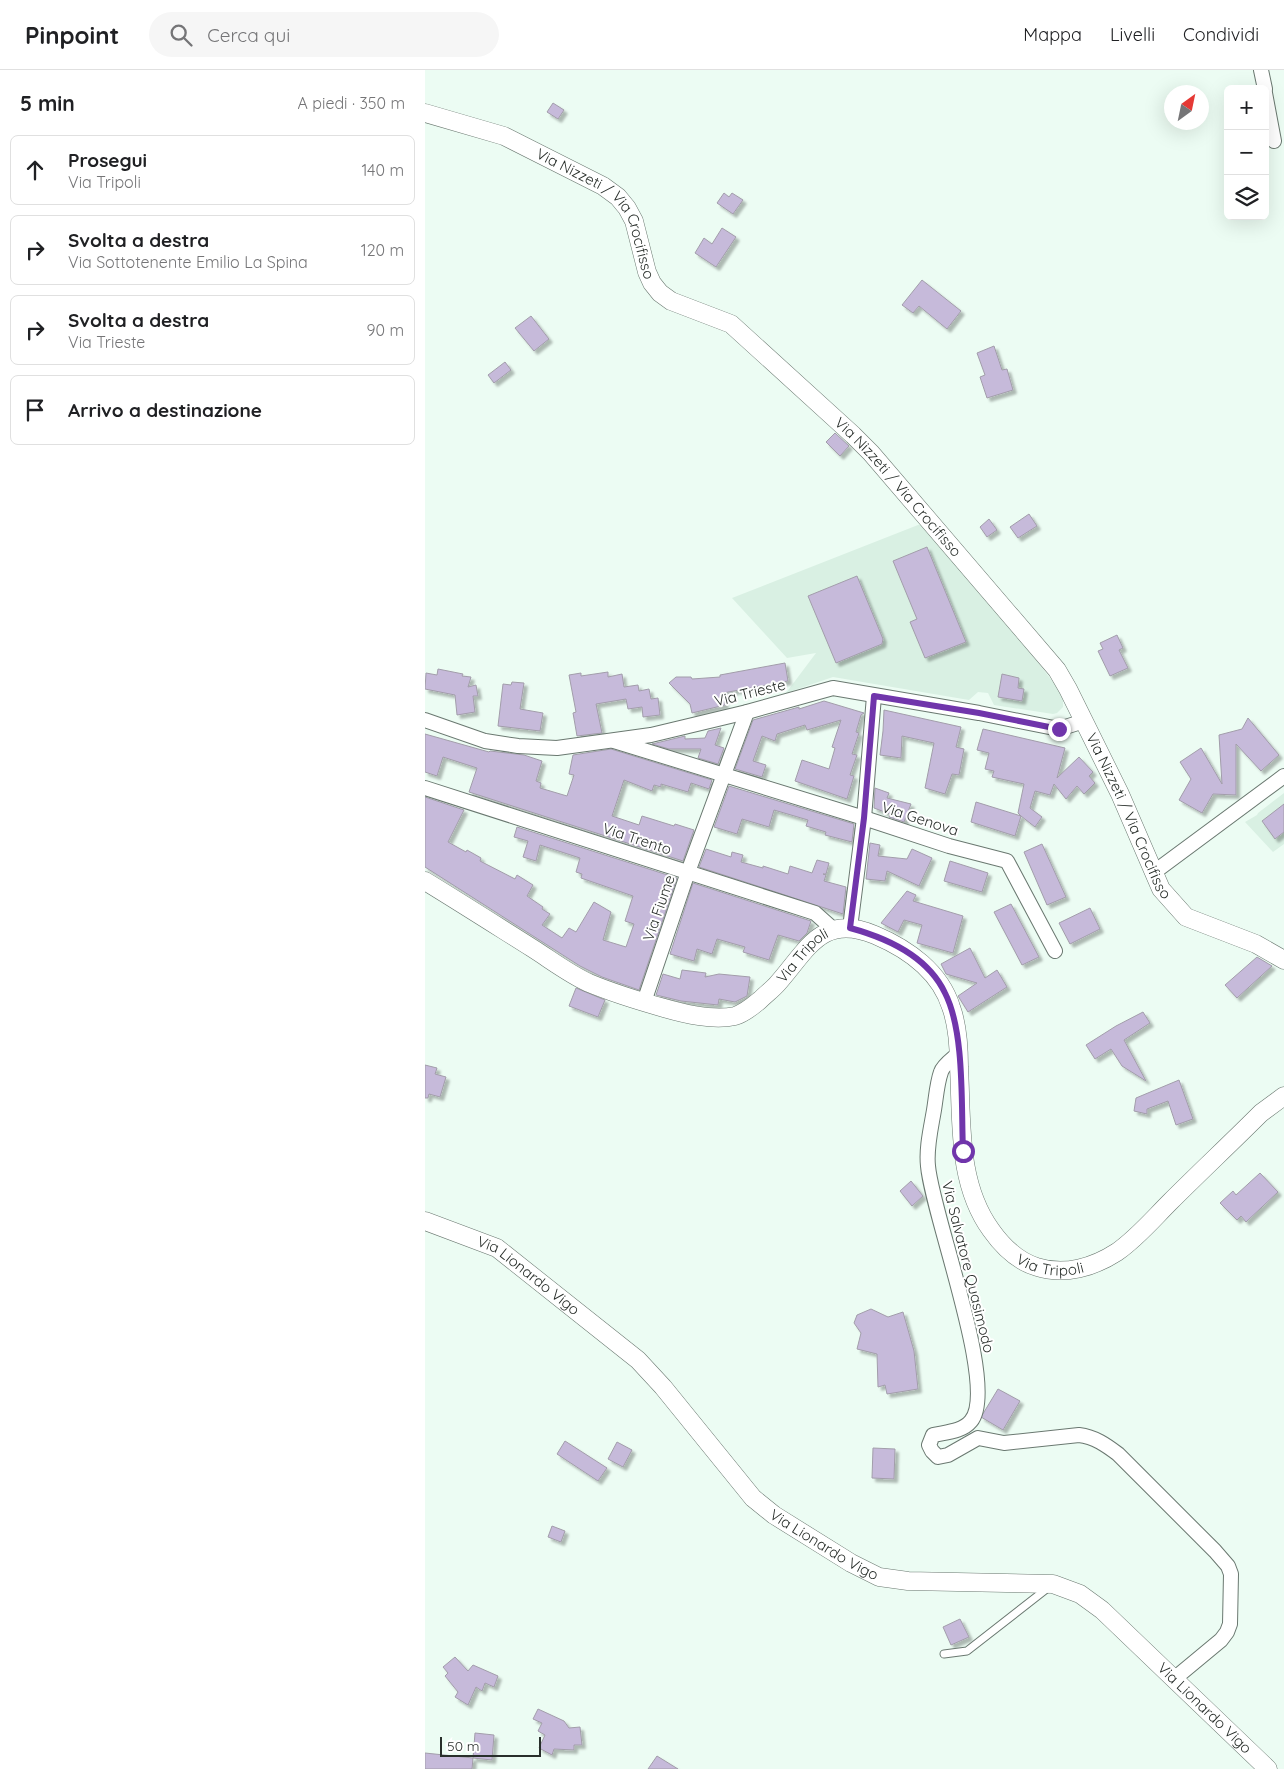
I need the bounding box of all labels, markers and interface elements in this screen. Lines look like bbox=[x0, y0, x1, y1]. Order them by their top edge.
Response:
search box bbox=[149, 12, 499, 57]
text: Pinpoint bbox=[25, 20, 119, 50]
icon: search bbox=[167, 21, 195, 49]
text: Cerca qui bbox=[207, 23, 290, 47]
text: Mappa bbox=[1023, 23, 1082, 46]
text: Livelli bbox=[1110, 23, 1155, 46]
text: Condividi bbox=[1183, 23, 1259, 46]
north arrow bbox=[1164, 85, 1209, 130]
map controls bbox=[1224, 85, 1269, 220]
button: + bbox=[1224, 85, 1269, 130]
text: 5 min bbox=[20, 90, 75, 116]
text: A piedi · 350 m bbox=[298, 93, 405, 113]
button: − bbox=[1224, 130, 1269, 175]
street label: Via Nizzeti / Via Crocifisso bbox=[533, 144, 659, 282]
text: Prosegui bbox=[68, 148, 147, 172]
icon: ahead bbox=[21, 156, 49, 184]
text: 140 m bbox=[361, 160, 404, 180]
text: Via Tripoli bbox=[68, 172, 141, 192]
button: layers bbox=[1224, 175, 1269, 220]
text: Svolta a destra bbox=[68, 228, 209, 252]
icon: right bbox=[21, 236, 49, 264]
text: 120 m bbox=[361, 240, 404, 260]
text: Via Sottotenente Emilio La Spina bbox=[68, 252, 308, 272]
text: Svolta a destra bbox=[68, 308, 209, 332]
icon: right bbox=[21, 316, 49, 344]
text: 90 m bbox=[367, 320, 404, 340]
text: Via Trieste bbox=[68, 332, 145, 352]
icon: arrive bbox=[21, 396, 49, 424]
text: Arrivo a destinazione bbox=[68, 398, 262, 422]
street label: Via Nizzeti / Via Crocifisso bbox=[831, 413, 966, 561]
street label: Via Trieste bbox=[712, 675, 787, 711]
route end bbox=[1048, 718, 1071, 741]
street label: Via Nizzeti / Via Crocifisso bbox=[1082, 729, 1176, 903]
street label: Via Genova bbox=[879, 797, 961, 840]
street label: Via Trento bbox=[600, 818, 674, 859]
street label: Via Fiume bbox=[638, 872, 679, 943]
street label: Via Tripoli bbox=[772, 923, 831, 987]
route start bbox=[952, 1140, 975, 1163]
street label: Via Salvatore Quasimodo bbox=[938, 1179, 999, 1355]
street label: Via Lionardo Vigo bbox=[475, 1231, 584, 1319]
street label: Via Tripoli bbox=[1013, 1249, 1086, 1280]
street label: Via Lionardo Vigo bbox=[766, 1505, 882, 1584]
street label: Via Lionardo Vigo bbox=[1154, 1658, 1256, 1757]
scale bar bbox=[440, 1734, 541, 1757]
text: 50 m bbox=[447, 1737, 480, 1755]

